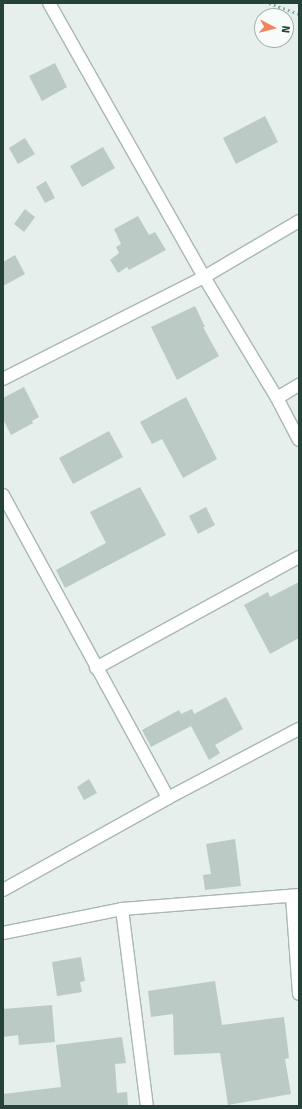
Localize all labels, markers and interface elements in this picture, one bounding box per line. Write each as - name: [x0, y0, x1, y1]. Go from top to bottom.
- north arrow: [254, 8, 294, 48]
- text: N: [279, 25, 292, 34]

